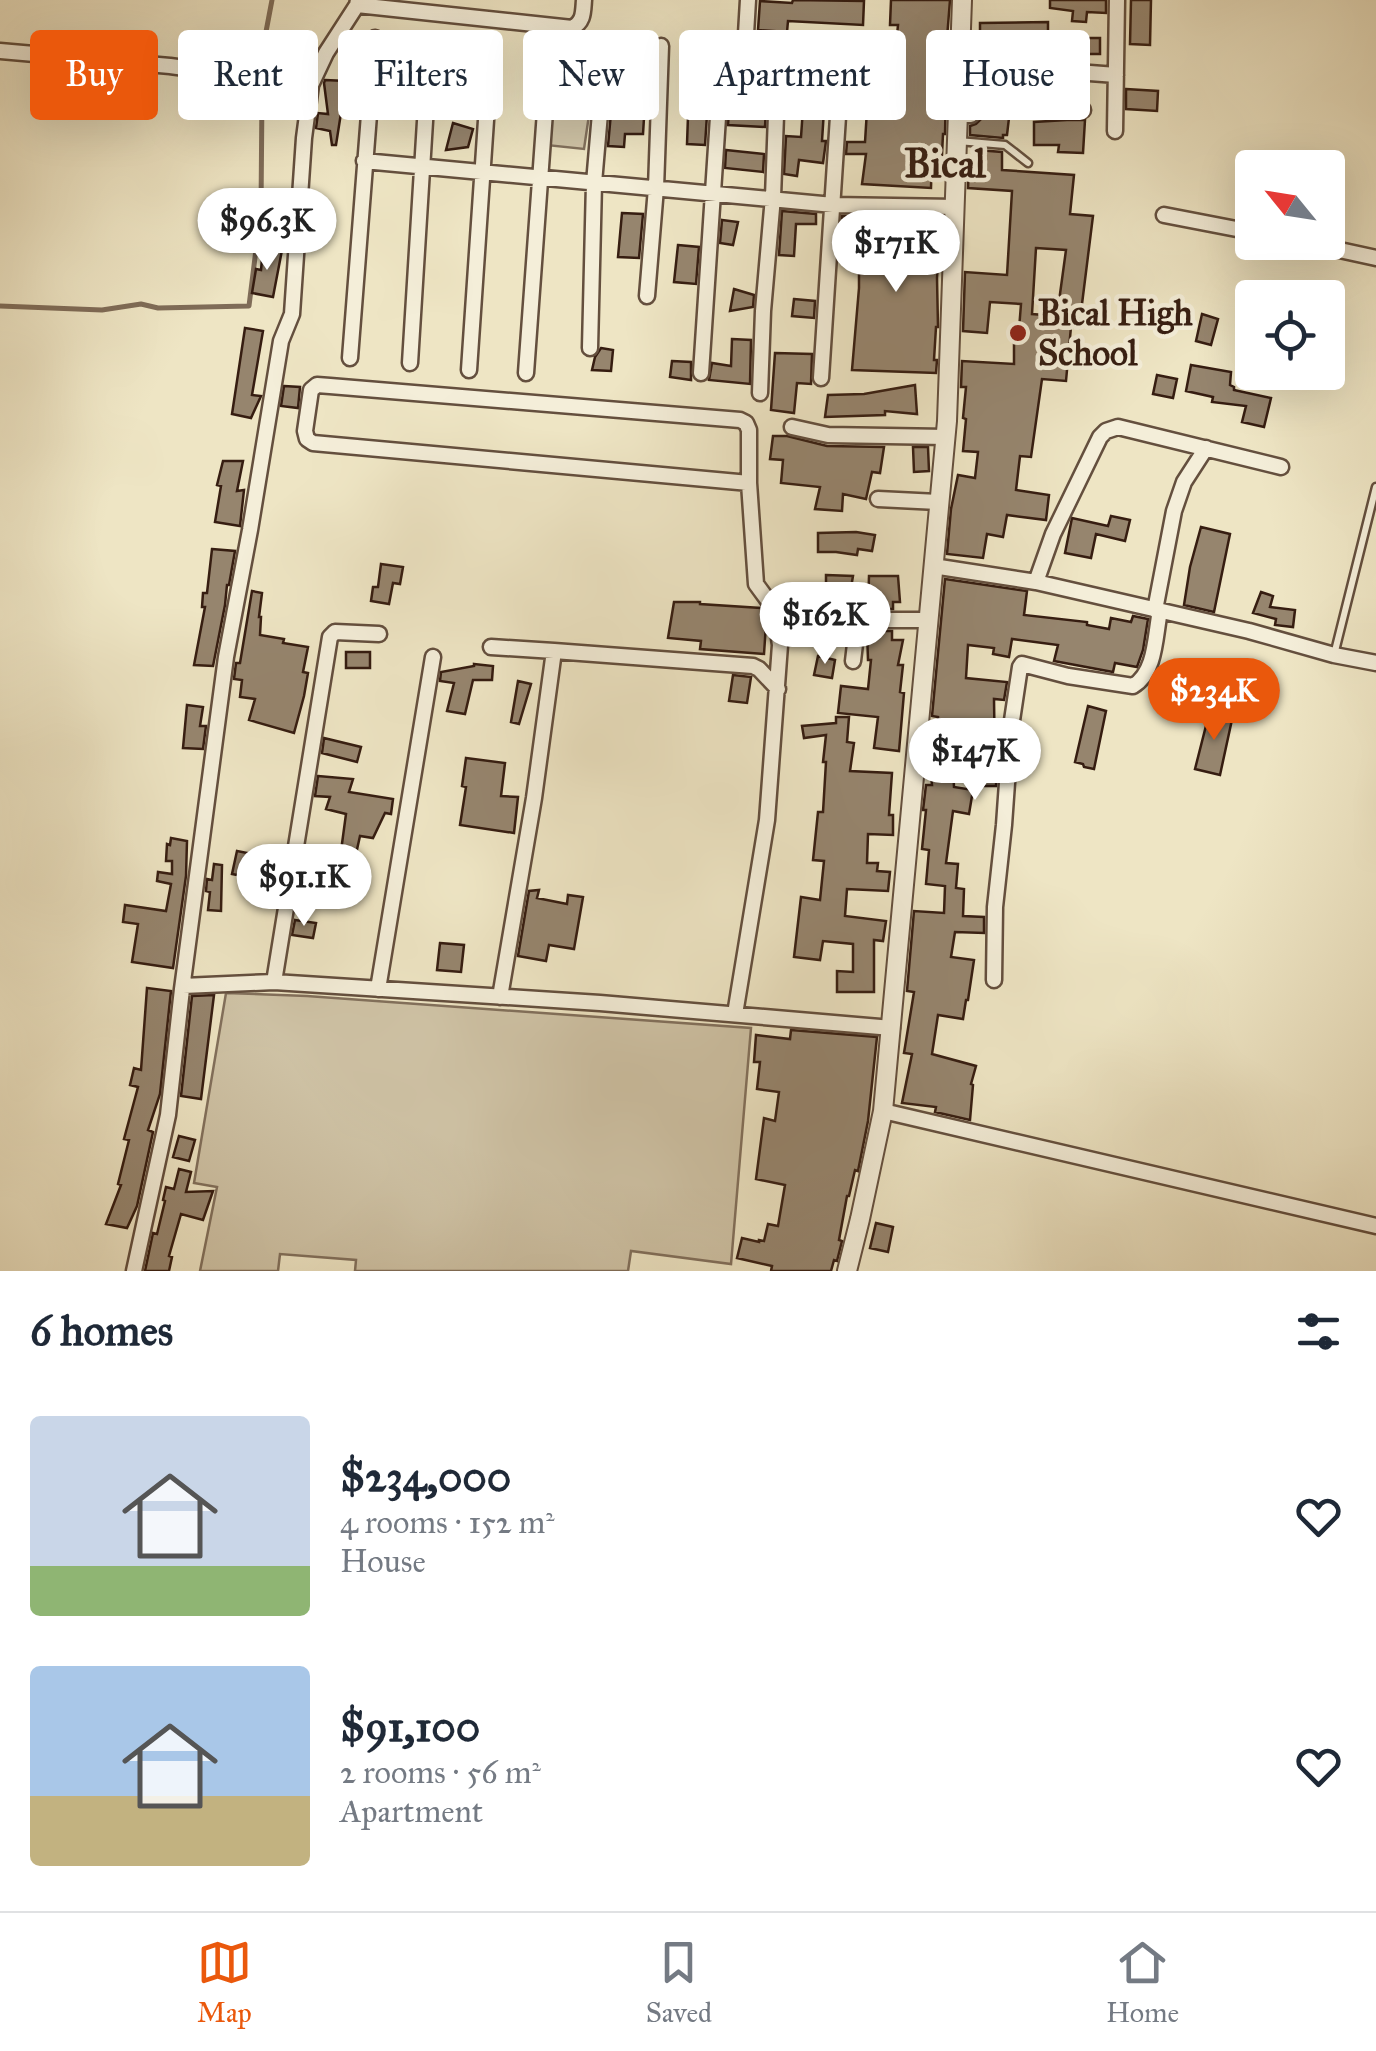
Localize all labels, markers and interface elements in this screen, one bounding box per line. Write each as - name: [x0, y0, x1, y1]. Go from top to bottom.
- chip: Buy: [30, 30, 158, 120]
- chip: Rent: [178, 30, 318, 120]
- chip: Filters: [338, 30, 503, 120]
- chip: New: [523, 30, 659, 120]
- chip: Apartment: [679, 30, 906, 120]
- chip: House: [926, 30, 1090, 120]
- district label: Bical: [904, 139, 987, 188]
- north arrow: [1235, 150, 1345, 260]
- map controls: [1235, 150, 1345, 390]
- pin: $96.3K: [186, 188, 348, 273]
- text: $96.3K: [220, 201, 314, 240]
- pin: $171K: [826, 210, 966, 295]
- text: $171K: [854, 223, 938, 262]
- button: locate: [1235, 280, 1345, 390]
- place label: Bical High School: [1038, 292, 1193, 375]
- marker: Bical High School: [1007, 322, 1029, 344]
- pin: $162K: [755, 582, 895, 667]
- text: $162K: [782, 595, 868, 634]
- pin: $234K: [1144, 658, 1284, 743]
- text: $234K: [1170, 671, 1258, 710]
- pin: $147K: [905, 718, 1045, 803]
- text: $147K: [931, 731, 1019, 770]
- pin: $91.1K: [223, 844, 385, 929]
- text: $91.1K: [259, 857, 349, 896]
- icon: filters: [1291, 1304, 1346, 1359]
- text: 6 homes: [30, 1305, 173, 1357]
- text: $234,000: [340, 1451, 511, 1503]
- icon: home: [110, 1456, 230, 1576]
- icon: heart: [1291, 1489, 1346, 1544]
- text: 4 rooms · 152 m²: [340, 1503, 555, 1542]
- text: House: [340, 1542, 426, 1581]
- text: $91,100: [340, 1701, 480, 1753]
- icon: home: [110, 1706, 230, 1826]
- icon: heart: [1291, 1739, 1346, 1794]
- text: 2 rooms · 56 m²: [340, 1753, 541, 1792]
- text: Apartment: [340, 1792, 483, 1831]
- tab: Map: [197, 1935, 252, 2030]
- tab: Saved: [646, 1935, 712, 2030]
- tab: Home: [1106, 1935, 1179, 2030]

